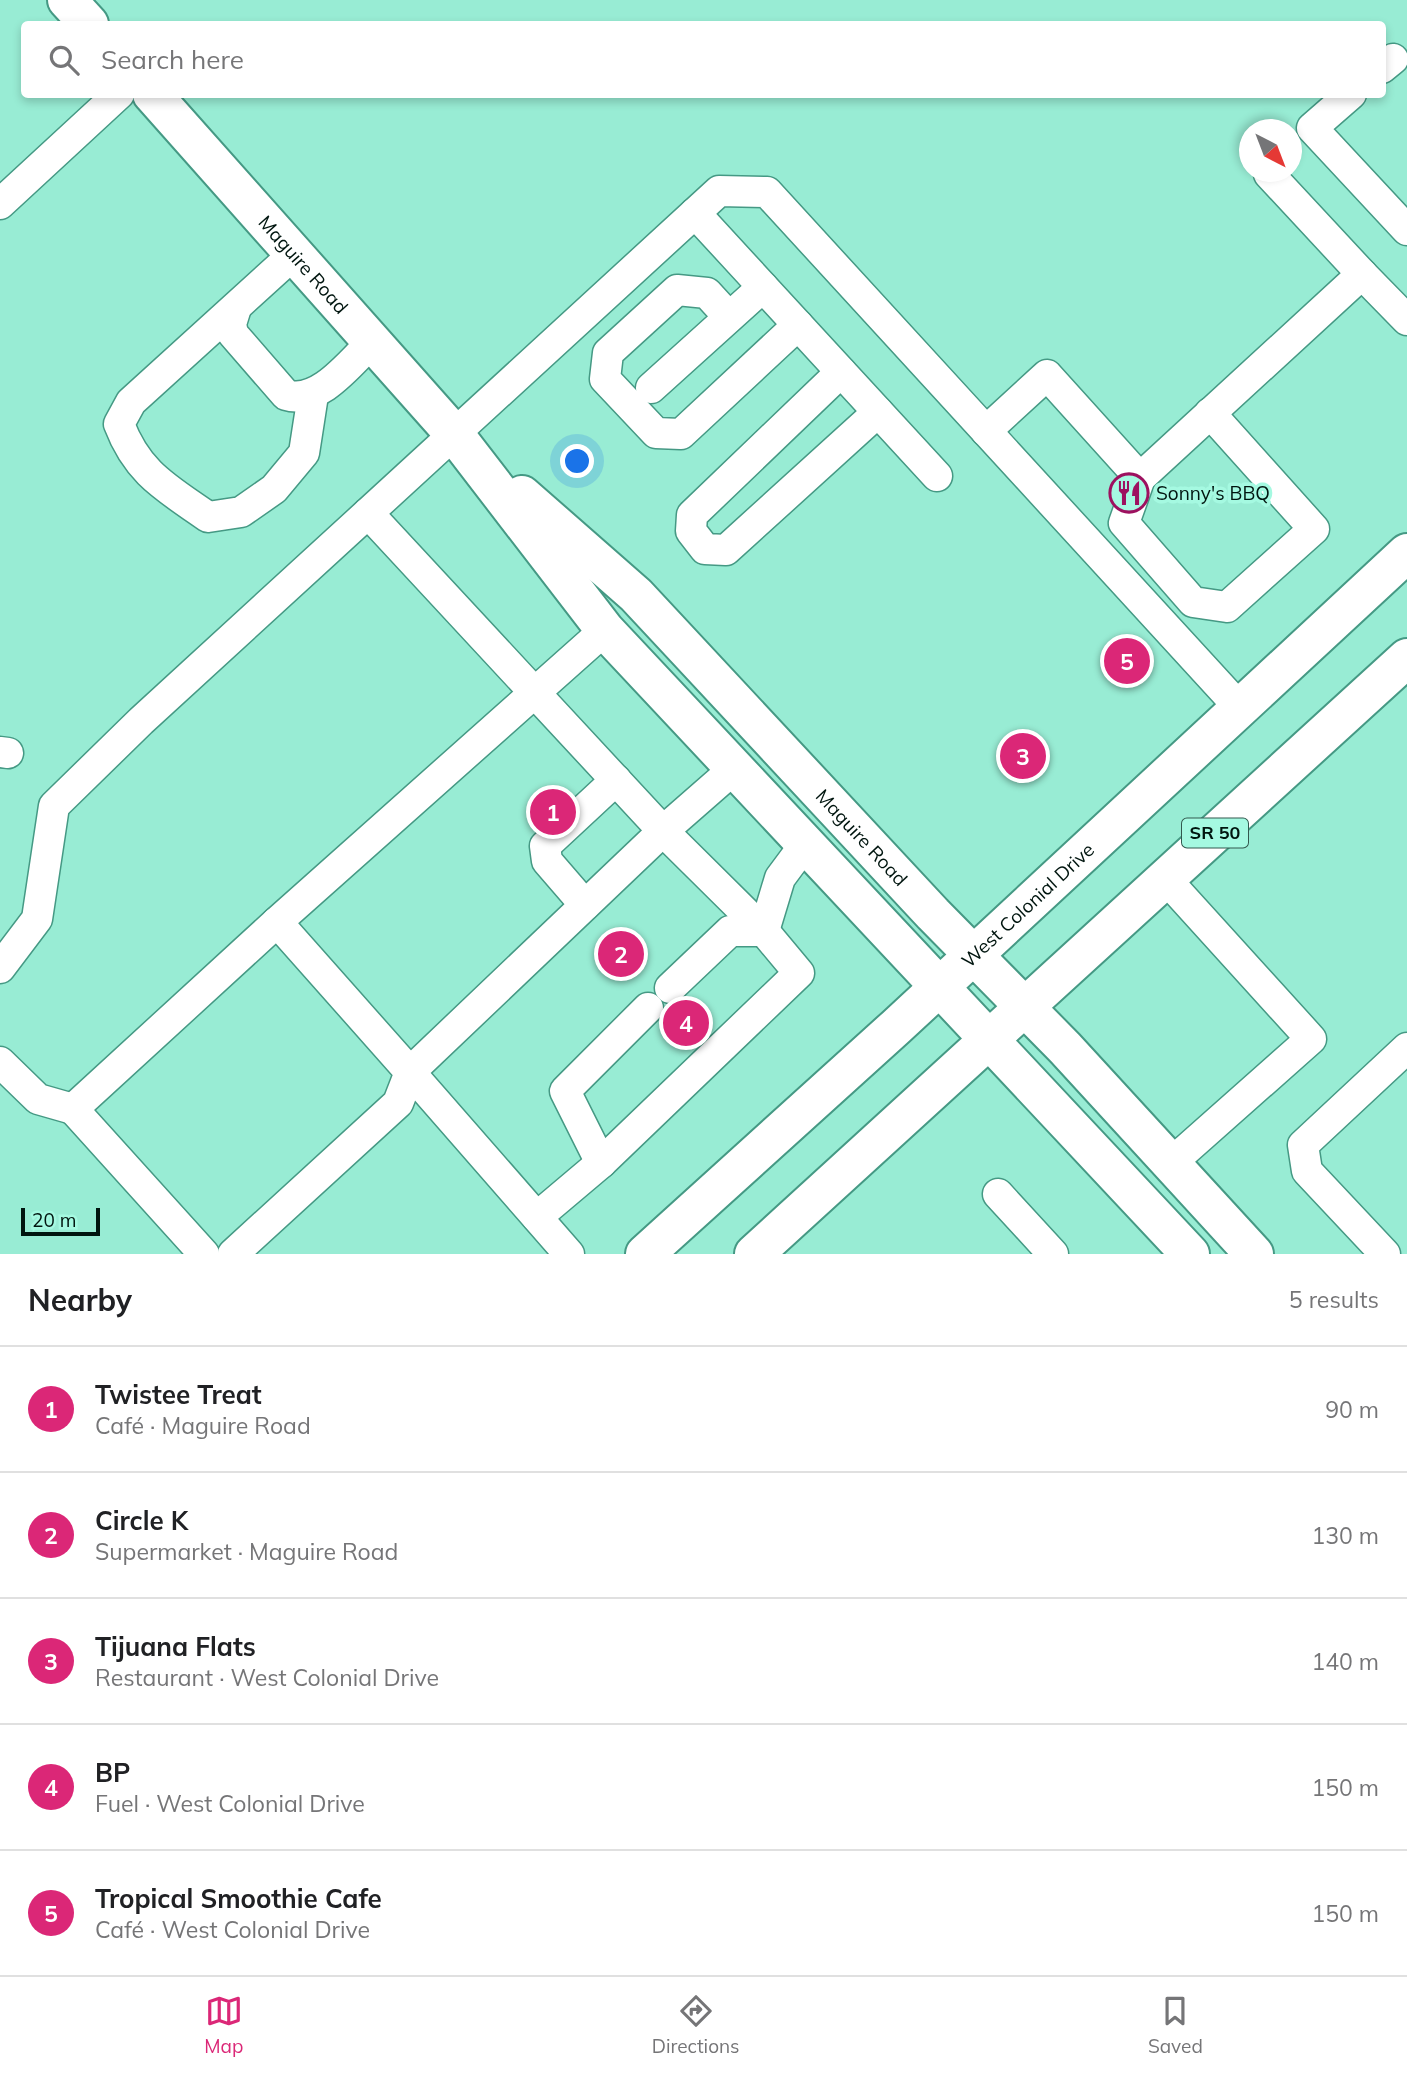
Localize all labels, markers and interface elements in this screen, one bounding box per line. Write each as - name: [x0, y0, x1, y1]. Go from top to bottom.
- search box: [21, 21, 1386, 98]
- icon: search: [45, 41, 83, 79]
- text: Search here: [101, 43, 244, 76]
- north arrow: [1239, 119, 1302, 182]
- street label: Maguire Road: [253, 210, 353, 319]
- your location: [560, 444, 594, 478]
- restaurant icon: Sonny's BBQ: [1108, 472, 1150, 514]
- place label: Sonny's BBQ: [1156, 481, 1270, 505]
- pin: 5: [1104, 635, 1150, 687]
- pin: 3: [1000, 730, 1046, 782]
- street label: Maguire Road: [811, 784, 913, 891]
- pin: 1: [530, 786, 576, 838]
- road number: SR 50: [1182, 818, 1248, 848]
- street label: West Colonial Drive: [956, 837, 1099, 972]
- pin: 2: [598, 928, 644, 980]
- pin: 4: [663, 997, 709, 1049]
- scale bar: [21, 1205, 100, 1237]
- text: 20 m: [32, 1208, 76, 1232]
- text: Nearby: [28, 1281, 132, 1319]
- text: 5 results: [1289, 1285, 1379, 1314]
- text: Twistee Treat: [95, 1378, 262, 1411]
- text: 1: [44, 1395, 58, 1424]
- text: 90 m: [1325, 1395, 1379, 1424]
- text: Café · Maguire Road: [95, 1411, 311, 1440]
- text: Circle K: [95, 1504, 188, 1537]
- text: 2: [44, 1521, 58, 1550]
- text: 130 m: [1311, 1521, 1379, 1550]
- text: Supermarket · Maguire Road: [95, 1537, 398, 1566]
- text: Tijuana Flats: [95, 1630, 256, 1663]
- text: 3: [44, 1647, 58, 1676]
- text: 140 m: [1311, 1647, 1379, 1676]
- text: Restaurant · West Colonial Drive: [95, 1663, 439, 1692]
- text: BP: [95, 1756, 130, 1789]
- text: 4: [44, 1773, 58, 1802]
- text: 150 m: [1311, 1773, 1379, 1802]
- text: Fuel · West Colonial Drive: [95, 1789, 365, 1818]
- text: Tropical Smoothie Cafe: [95, 1882, 382, 1915]
- text: 5: [44, 1899, 58, 1928]
- text: 150 m: [1311, 1899, 1379, 1928]
- text: Café · West Colonial Drive: [95, 1915, 370, 1944]
- tab: Map: [204, 1992, 243, 2058]
- tab: Directions: [652, 1992, 740, 2058]
- tab: Saved: [1148, 1992, 1203, 2058]

